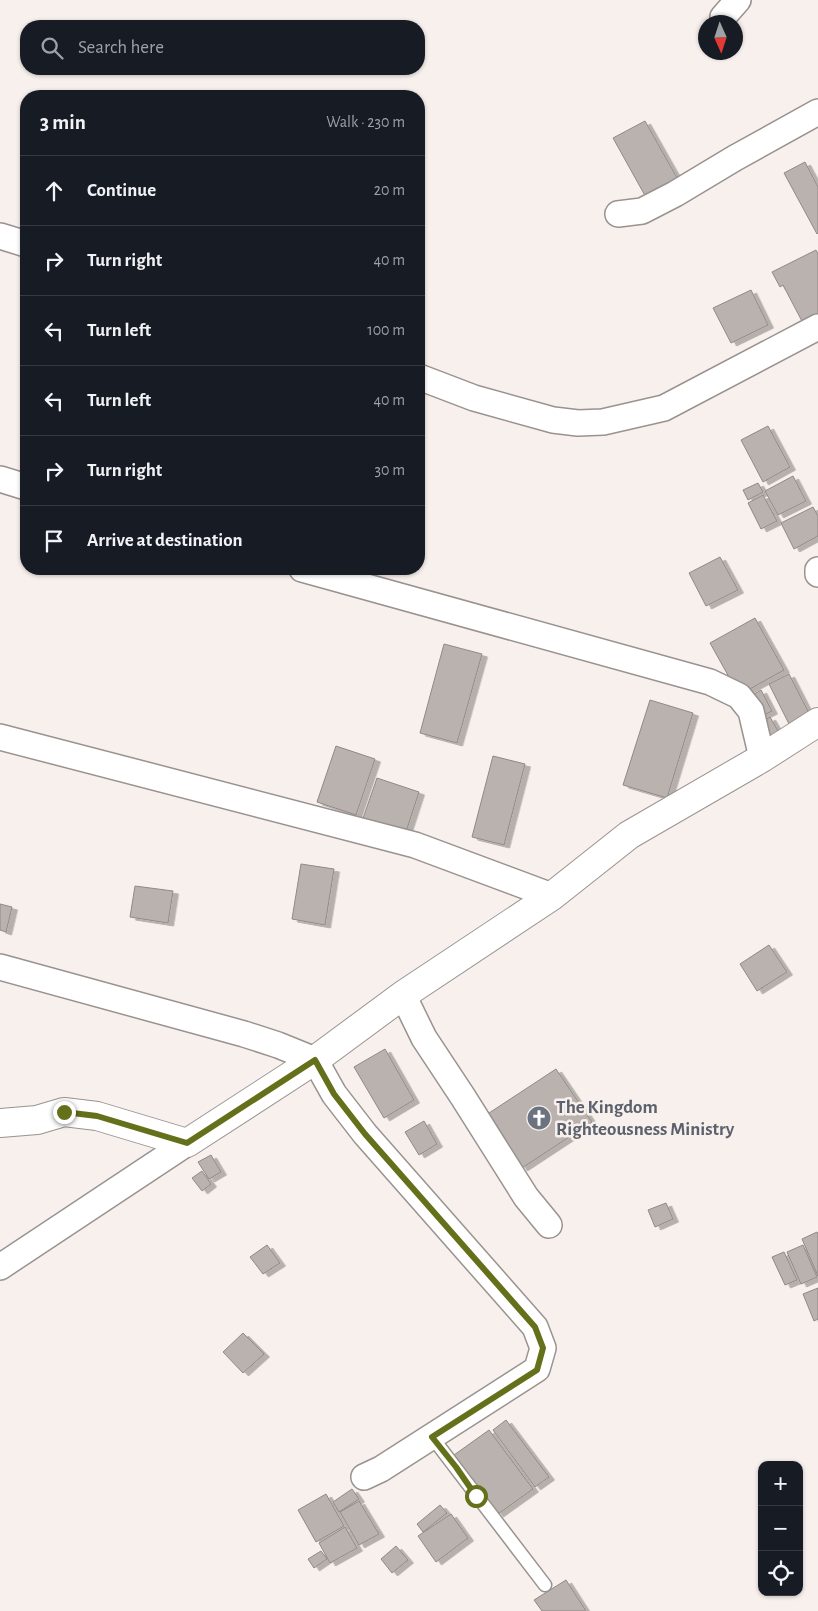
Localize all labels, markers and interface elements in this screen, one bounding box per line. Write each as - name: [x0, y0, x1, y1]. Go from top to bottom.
- north arrow: [698, 15, 743, 60]
- search box: [20, 20, 425, 75]
- icon: search: [38, 34, 66, 62]
- text: Search here: [78, 38, 164, 57]
- text: 3 min: [40, 112, 86, 133]
- text: Walk · 230 m: [326, 114, 405, 130]
- icon: ahead: [40, 177, 68, 205]
- text: Continue: [87, 181, 156, 200]
- text: 20 m: [374, 182, 405, 198]
- icon: right: [40, 247, 68, 275]
- text: Turn right: [87, 251, 162, 270]
- text: 40 m: [373, 252, 405, 268]
- icon: left: [40, 317, 68, 345]
- text: Turn left: [87, 321, 151, 340]
- text: 100 m: [367, 322, 405, 338]
- icon: left: [40, 387, 68, 415]
- text: Turn left: [87, 391, 151, 410]
- text: 40 m: [373, 392, 405, 408]
- icon: right: [40, 457, 68, 485]
- text: Turn right: [87, 461, 162, 480]
- text: 30 m: [375, 462, 405, 478]
- icon: arrive: [40, 527, 68, 555]
- text: Arrive at destination: [87, 531, 243, 550]
- place label: The Kingdom Righteousness Ministry: [556, 1098, 735, 1139]
- route end: [53, 1101, 76, 1124]
- church icon: The Kingdom Righteousness Ministry: [526, 1105, 552, 1131]
- map controls: [758, 1461, 803, 1596]
- button: +: [758, 1461, 803, 1506]
- route start: [465, 1485, 488, 1508]
- button: −: [758, 1506, 803, 1551]
- button: locate: [758, 1551, 803, 1596]

